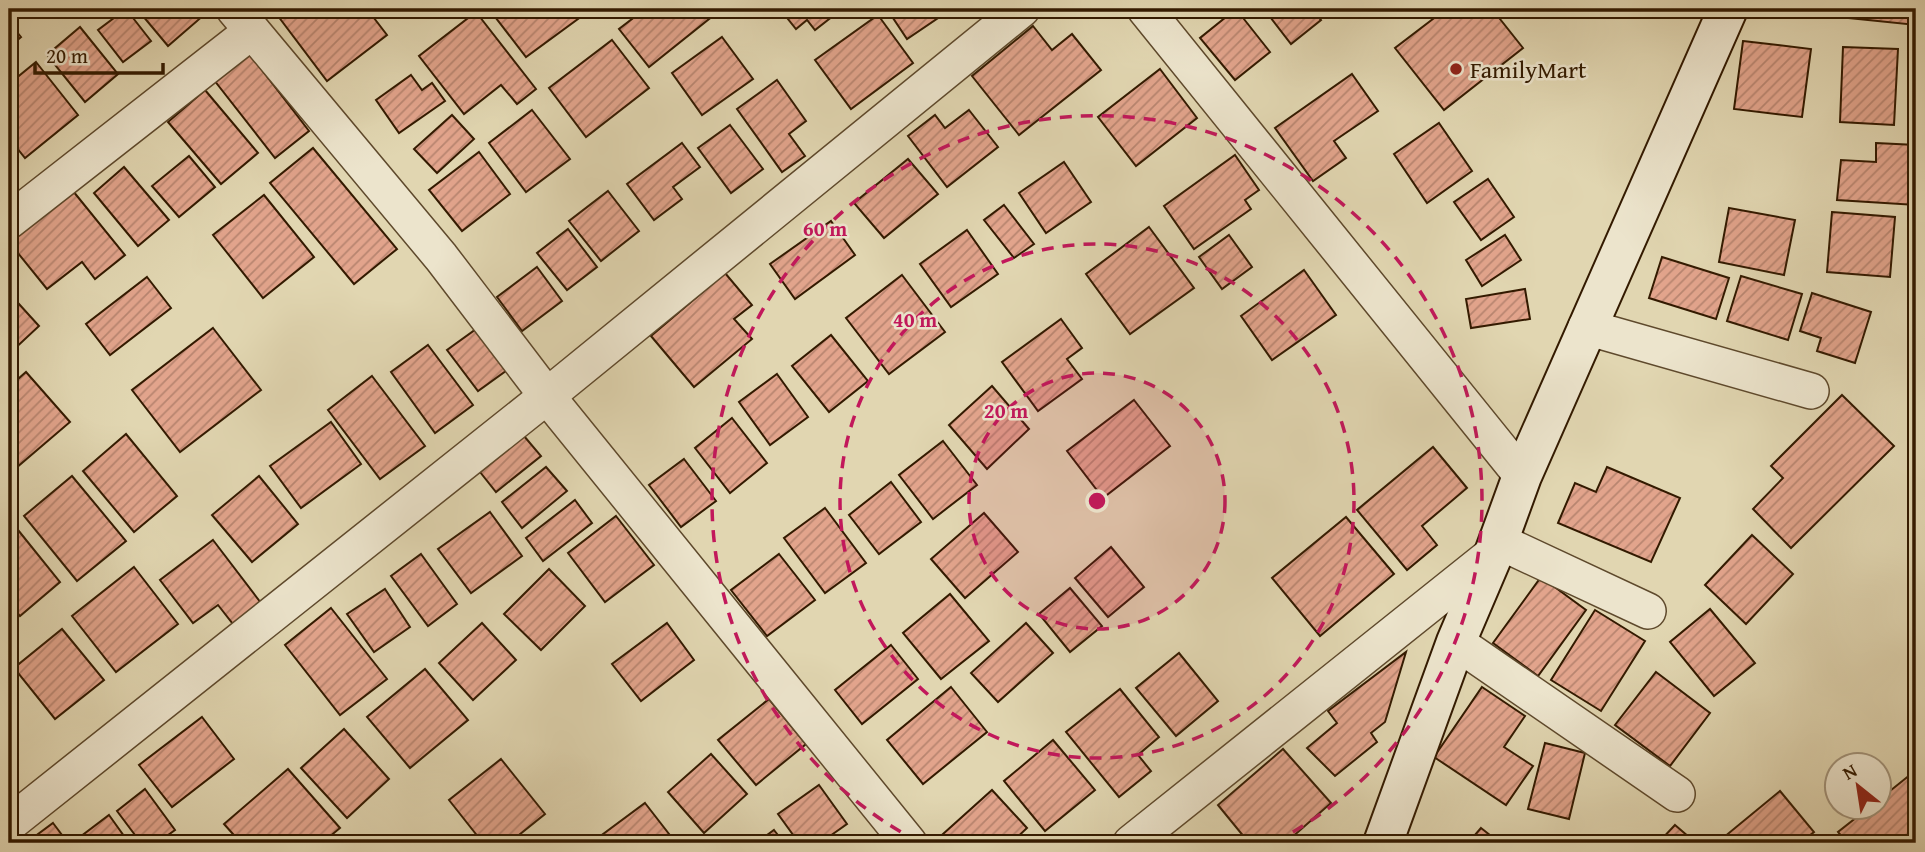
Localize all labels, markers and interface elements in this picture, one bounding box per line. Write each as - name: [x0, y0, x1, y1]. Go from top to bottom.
- scale bar: [35, 32, 163, 76]
- text: 20 m: [46, 40, 88, 71]
- place label: FamilyMart: [1470, 52, 1587, 87]
- marker: FamilyMart: [1448, 61, 1464, 77]
- text: 60 m: [803, 213, 847, 244]
- text: 40 m: [893, 304, 937, 335]
- text: 20 m: [984, 395, 1028, 426]
- centre of rings: [1085, 489, 1109, 513]
- north arrow: [1824, 750, 1894, 820]
- text: N: [1837, 756, 1862, 787]

